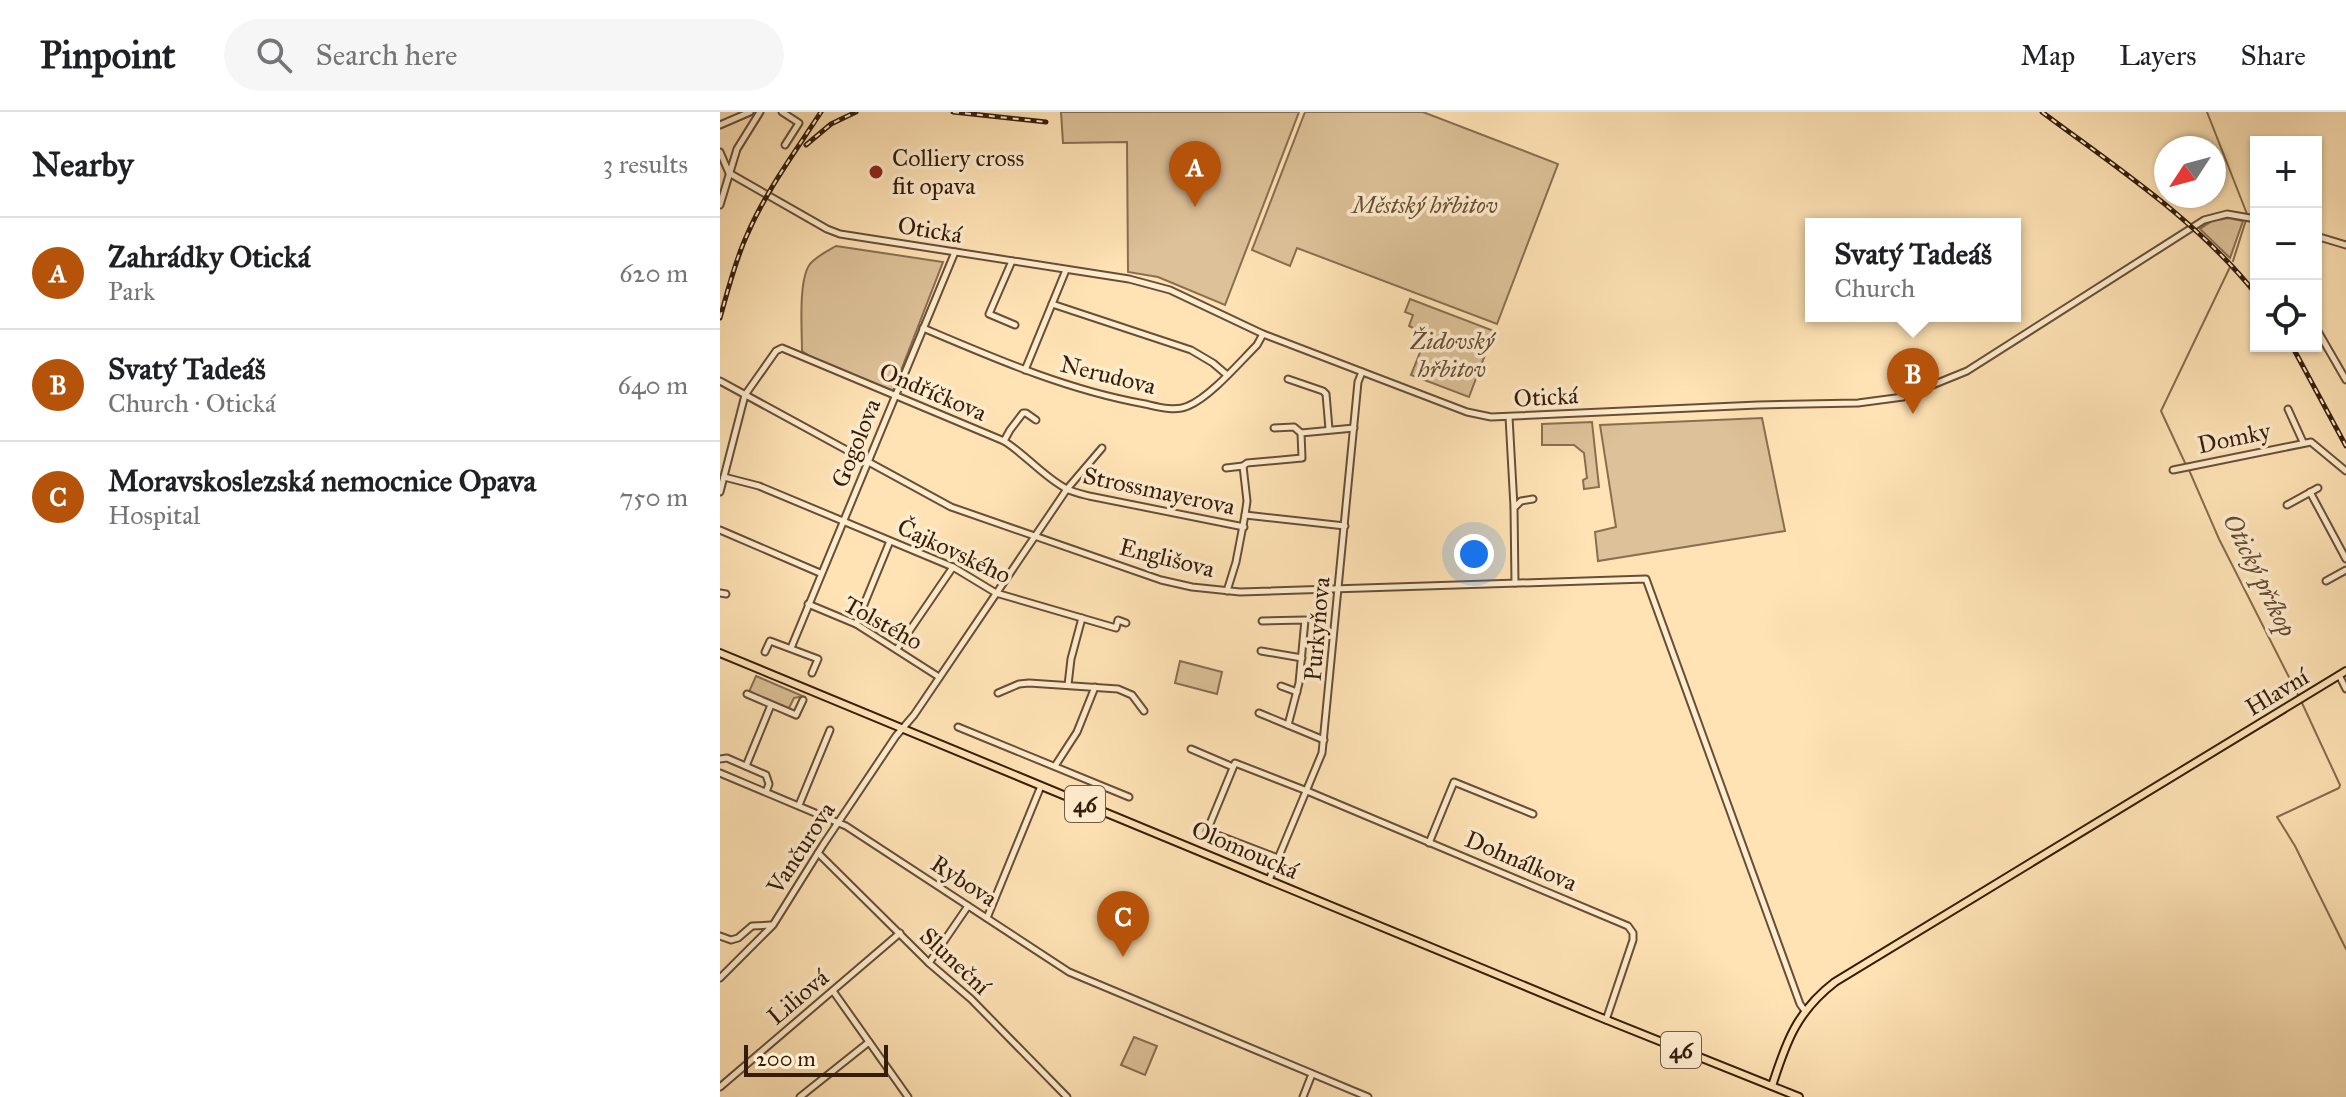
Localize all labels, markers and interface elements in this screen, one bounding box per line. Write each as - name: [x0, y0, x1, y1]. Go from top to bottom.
- search box: [224, 19, 784, 91]
- text: Pinpoint: [40, 32, 176, 78]
- icon: search: [252, 33, 296, 77]
- text: Search here: [316, 37, 457, 73]
- text: Map: [2020, 38, 2075, 73]
- text: Layers: [2119, 38, 2197, 73]
- text: Share: [2241, 38, 2306, 73]
- north arrow: [2154, 136, 2226, 208]
- map controls: [2250, 136, 2322, 352]
- button: +: [2250, 136, 2322, 208]
- pin: A: [1169, 141, 1221, 207]
- place label: Colliery cross fit opava: [892, 143, 1024, 201]
- text: Nearby: [32, 144, 134, 185]
- text: 3 results: [603, 148, 688, 180]
- marker: Colliery cross fit opava: [867, 163, 885, 181]
- park label: Městský hřbitov: [1350, 190, 1498, 220]
- button: −: [2250, 208, 2322, 280]
- street label: Otická: [896, 210, 965, 250]
- popup: [1805, 218, 2021, 322]
- text: Svatý Tadeáš: [1834, 236, 1992, 272]
- text: Zahrádky Otická: [108, 239, 310, 275]
- text: A: [49, 257, 67, 289]
- text: 620 m: [619, 257, 688, 289]
- text: Church: [1834, 272, 1915, 304]
- text: Park: [108, 275, 155, 307]
- button: locate: [2250, 280, 2322, 352]
- park label: Židovský hřbitov: [1409, 326, 1497, 384]
- pin: B: [1887, 348, 1939, 414]
- street label: Nerudova: [1057, 349, 1160, 402]
- text: Svatý Tadeáš: [108, 351, 266, 387]
- street label: Ondříčkova: [875, 356, 992, 428]
- text: B: [49, 369, 67, 401]
- text: 640 m: [618, 369, 688, 401]
- street label: Otická: [1513, 380, 1580, 414]
- text: Church · Otická: [108, 387, 276, 419]
- street label: Gogolova: [825, 393, 888, 492]
- street label: Domky: [2195, 416, 2274, 460]
- street label: Strossmayerova: [1080, 460, 1239, 522]
- text: Moravskoslezská nemocnice Opava: [108, 463, 536, 499]
- text: C: [49, 481, 67, 513]
- text: 750 m: [619, 481, 688, 513]
- text: Hospital: [108, 499, 200, 531]
- water label: Otický příkop: [2215, 508, 2304, 643]
- street label: Čajkovského: [892, 512, 1016, 590]
- street label: Englišova: [1116, 532, 1218, 584]
- your location: [1454, 534, 1494, 574]
- street label: Purkyňova: [1298, 575, 1337, 682]
- street label: Tolstého: [838, 589, 928, 657]
- street label: Hlavní: [2240, 661, 2315, 722]
- road number: 46: [1065, 786, 1105, 822]
- street label: Vančurova: [760, 796, 842, 900]
- street label: Olomoucká: [1187, 814, 1304, 886]
- street label: Dohnálkova: [1461, 824, 1582, 898]
- street label: Rybova: [925, 849, 1003, 914]
- pin: C: [1097, 891, 1149, 957]
- street label: Sluneční: [913, 921, 998, 1002]
- street label: Liliová: [761, 962, 835, 1031]
- road number: 46: [1661, 1032, 1701, 1068]
- scale bar: [744, 1041, 888, 1077]
- text: 200 m: [756, 1045, 816, 1072]

